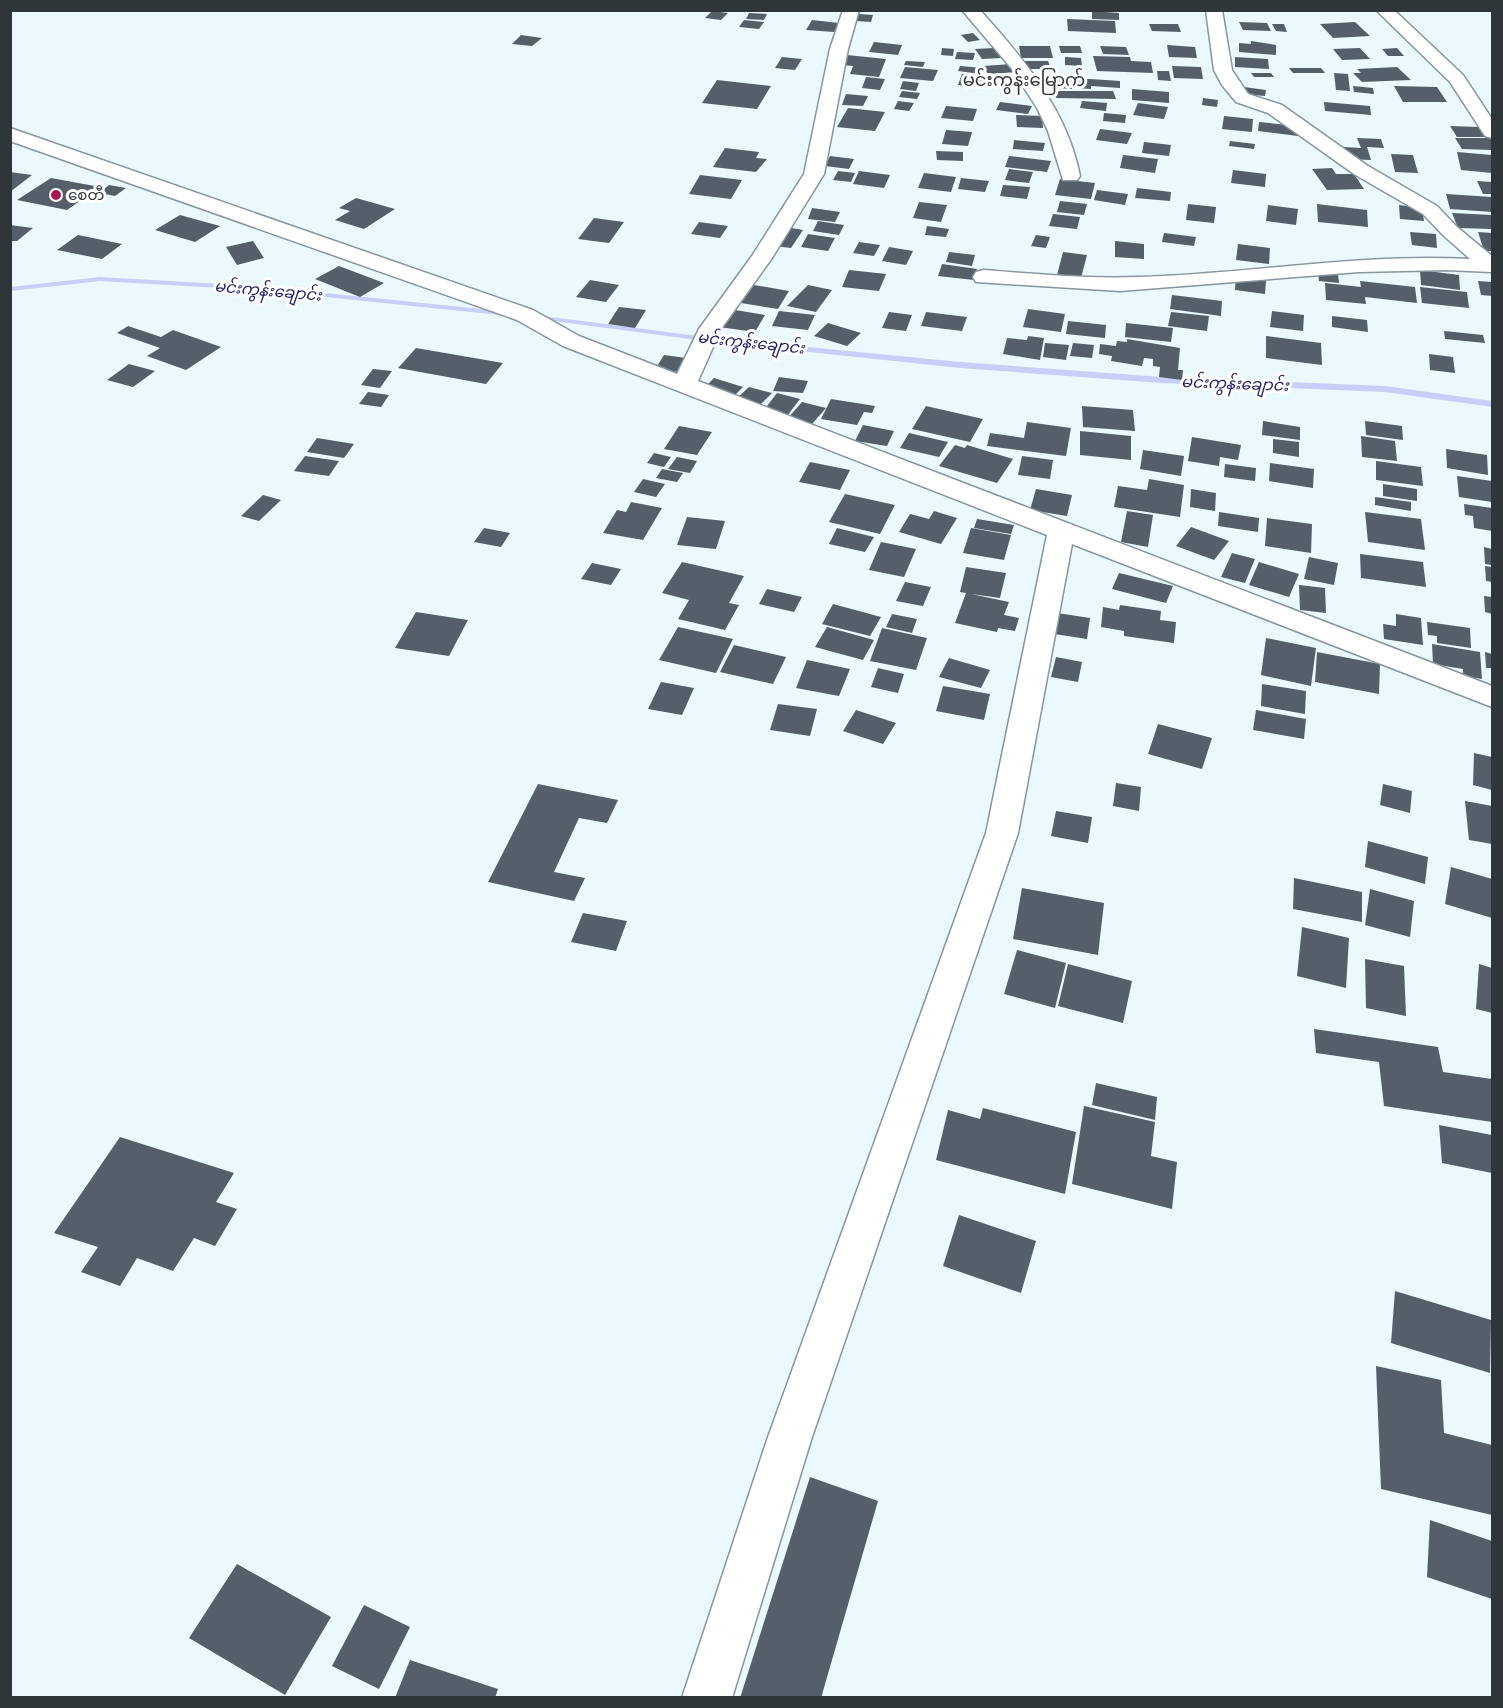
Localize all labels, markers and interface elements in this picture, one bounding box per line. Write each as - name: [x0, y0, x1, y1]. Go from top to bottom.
- district label: မင်းကွန်းမြောက်: [963, 67, 1085, 95]
- place label: စေတီ: [68, 185, 104, 203]
- marker: စေတီ: [49, 188, 63, 202]
- water label: မင်းကွန်းချောင်း: [213, 274, 324, 309]
- water label: မင်းကွန်းချောင်း: [696, 325, 807, 362]
- water label: မင်းကွန်းချောင်း: [1181, 370, 1291, 399]

